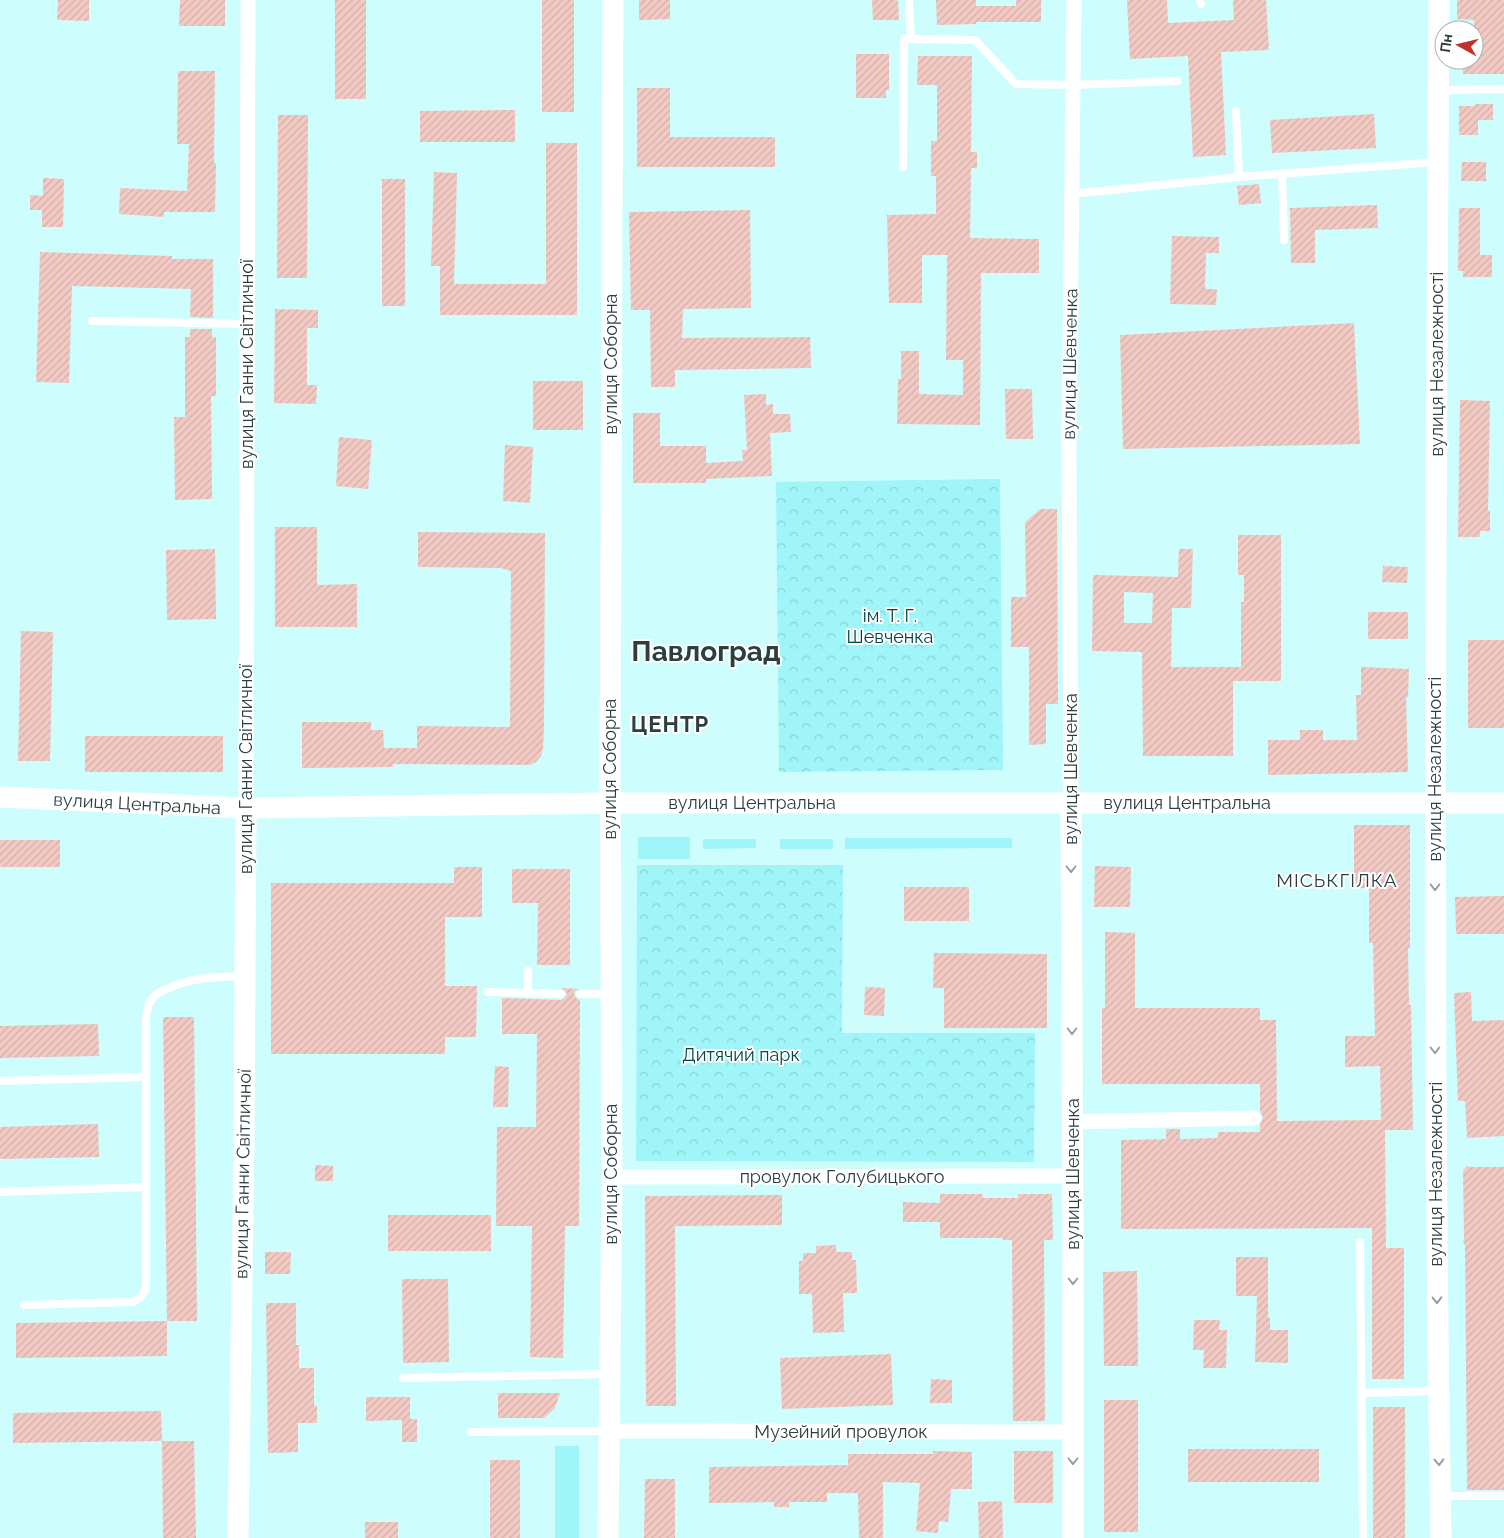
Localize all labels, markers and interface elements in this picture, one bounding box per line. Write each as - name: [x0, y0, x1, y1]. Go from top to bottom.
- north arrow: [1434, 20, 1484, 70]
- text: Пн: [1437, 33, 1455, 54]
- street label: вулиця Ганни Світличної: [236, 259, 257, 469]
- street label: вулиця Незалежності: [1426, 271, 1447, 457]
- street label: вулиця Шевченка: [1058, 288, 1081, 440]
- street label: вулиця Соборна: [600, 294, 621, 434]
- park label: ім. Т. Г. Шевченка: [847, 605, 933, 647]
- district label: Павлоград: [631, 635, 781, 668]
- street label: вулиця Ганни Світличної: [235, 664, 256, 874]
- street label: вулиця Незалежності: [1424, 676, 1445, 862]
- street label: вулиця Шевченка: [1060, 693, 1081, 845]
- street label: вулиця Соборна: [599, 699, 620, 839]
- district label: ЦЕНТР: [631, 711, 709, 737]
- street label: вулиця Центральна: [53, 789, 221, 818]
- street label: вулиця Центральна: [668, 792, 836, 813]
- street label: вулиця Центральна: [1103, 792, 1271, 813]
- one-way arrow: [1066, 865, 1076, 873]
- district label: МІСЬКГІЛКА: [1276, 869, 1398, 891]
- one-way arrow: [1430, 884, 1440, 892]
- one-way arrow: [1067, 1028, 1077, 1035]
- park label: Дитячий парк: [682, 1044, 800, 1065]
- one-way arrow: [1430, 1046, 1440, 1054]
- street label: вулиця Ганни Світличної: [230, 1069, 255, 1279]
- street label: вулиця Незалежності: [1425, 1081, 1446, 1267]
- street label: вулиця Шевченка: [1062, 1098, 1083, 1250]
- street label: вулиця Соборна: [600, 1104, 621, 1244]
- street label: провулок Голубицького: [740, 1166, 945, 1187]
- one-way arrow: [1068, 1278, 1078, 1285]
- one-way arrow: [1432, 1296, 1442, 1304]
- street label: Музейний провулок: [754, 1421, 928, 1442]
- one-way arrow: [1068, 1458, 1078, 1465]
- one-way arrow: [1434, 1459, 1445, 1467]

